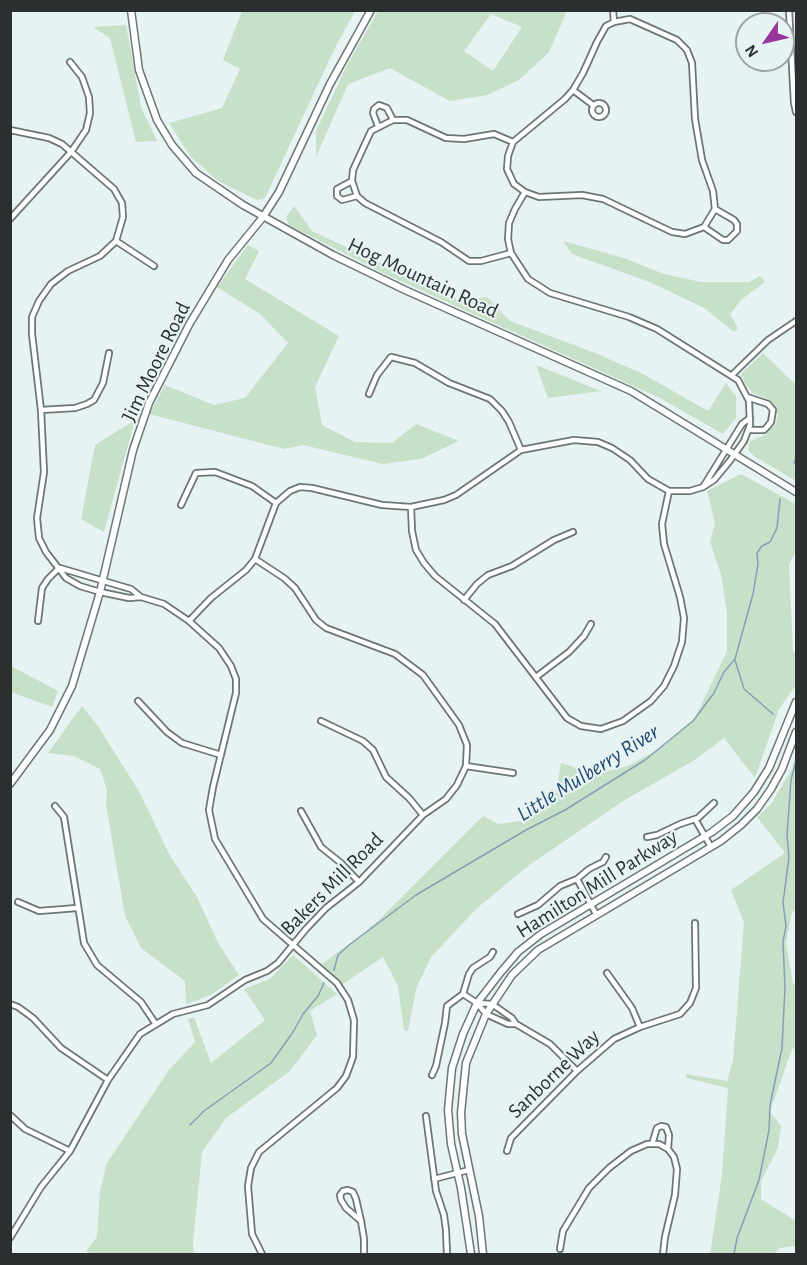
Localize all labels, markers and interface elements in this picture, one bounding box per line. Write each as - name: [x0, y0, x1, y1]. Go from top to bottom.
- north arrow: [735, 12, 795, 72]
- text: N: [742, 42, 761, 60]
- street label: Hog Mountain Road: [344, 232, 502, 324]
- street label: Jim Moore Road: [116, 298, 196, 426]
- water label: Little Mulberry River: [512, 719, 664, 827]
- street label: Hamilton Mill Parkway: [512, 824, 682, 944]
- street label: Bakers Mill Road: [275, 827, 389, 941]
- street label: Sanborne Way: [503, 1024, 605, 1124]

